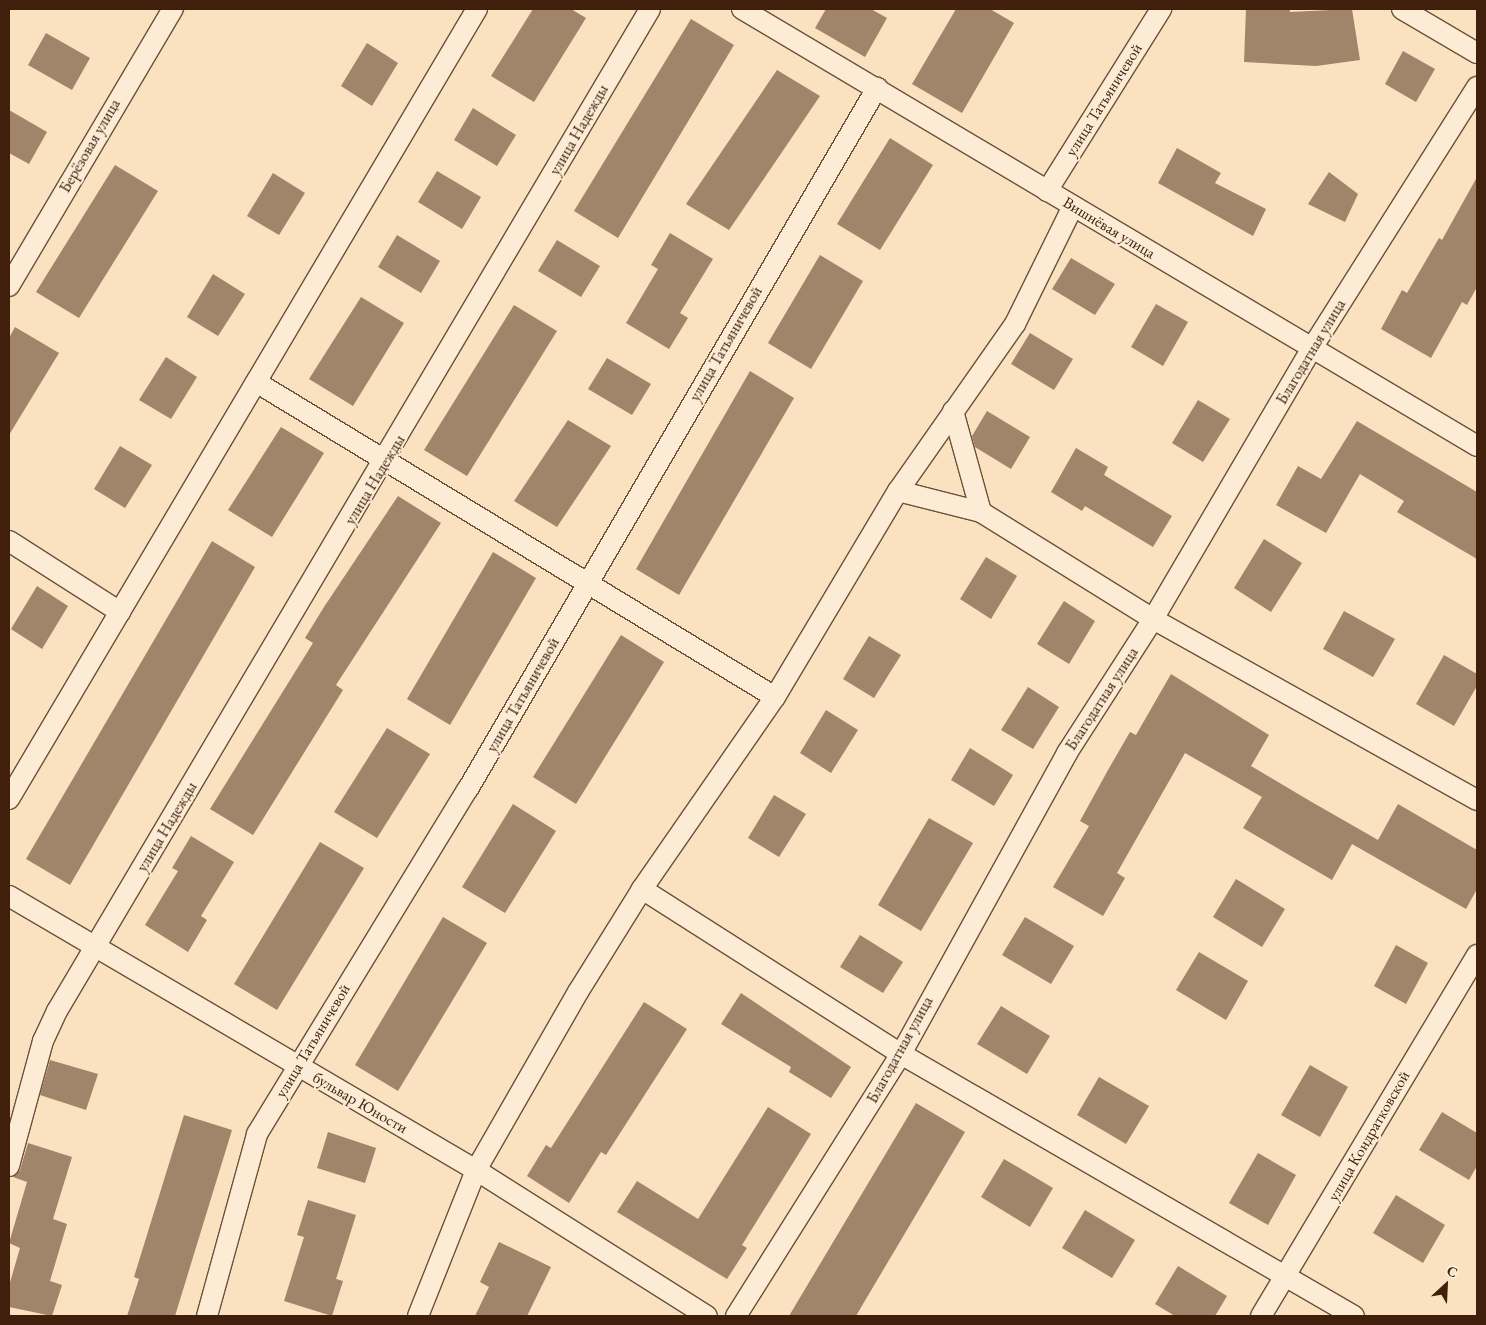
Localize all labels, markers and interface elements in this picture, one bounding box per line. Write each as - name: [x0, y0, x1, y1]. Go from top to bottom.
- street label: улица Татьяничевой: [1062, 40, 1146, 160]
- street label: улица Надежды: [545, 81, 613, 179]
- street label: Берёзовая улица: [55, 96, 125, 196]
- street label: Вишнёвая улица: [1059, 193, 1159, 263]
- street label: улица Татьяничевой: [685, 283, 767, 405]
- street label: Благодатная улица: [1272, 296, 1350, 408]
- street label: улица Надежды: [341, 432, 409, 528]
- street label: улица Татьяничевой: [482, 634, 564, 756]
- street label: Благодатная улица: [1061, 644, 1143, 754]
- street label: улица Надежды: [133, 779, 201, 875]
- street label: улица Татьяничевой: [271, 981, 355, 1101]
- street label: Благодатная улица: [863, 993, 937, 1107]
- street label: улица Кондратковской: [1324, 1067, 1414, 1205]
- street label: бульвар Юности: [309, 1068, 411, 1138]
- north arrow: [1421, 1260, 1471, 1310]
- text: С: [1444, 1261, 1461, 1282]

